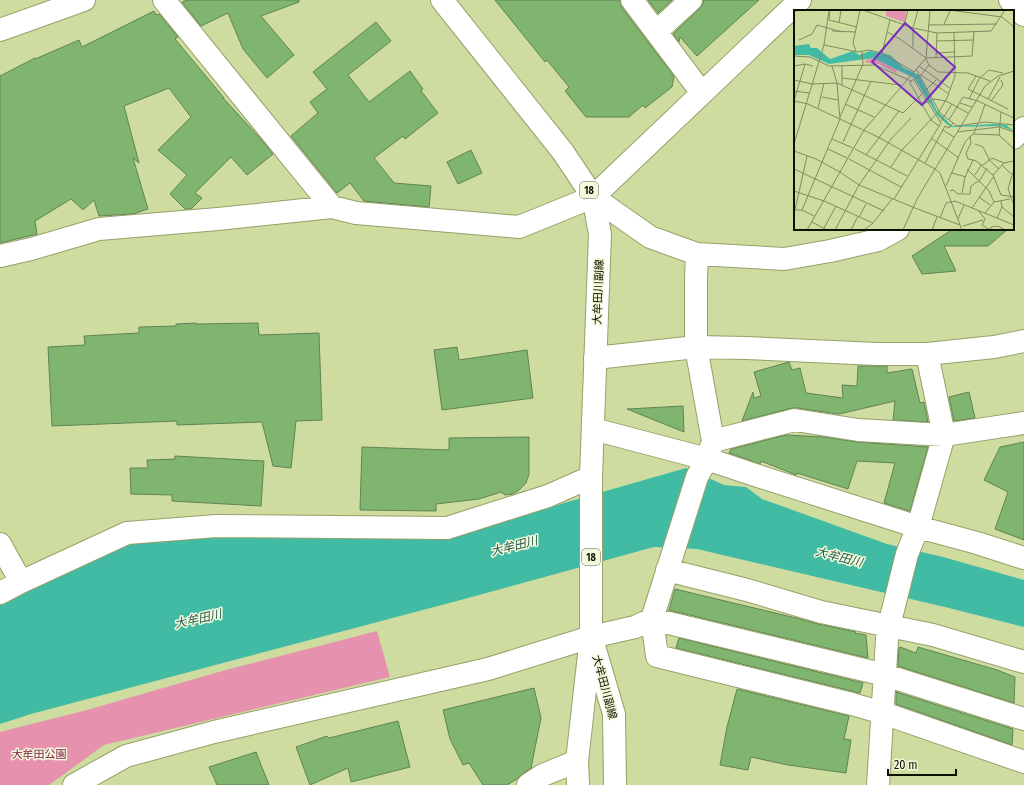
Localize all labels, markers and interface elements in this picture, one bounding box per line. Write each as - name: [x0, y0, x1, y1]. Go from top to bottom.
- inset map: [794, 10, 1014, 230]
- road number: 18: [580, 182, 598, 198]
- street label: 大牟田川副線: [591, 259, 606, 325]
- water label: 大牟田川: [489, 533, 541, 559]
- water label: 大牟田川: [814, 544, 866, 570]
- road number: 18: [582, 549, 600, 565]
- water label: 大牟田川: [173, 606, 225, 631]
- street label: 大牟田川副線: [590, 654, 619, 721]
- park label: 大牟田公園: [12, 748, 67, 761]
- scale bar: [888, 751, 956, 777]
- text: 20 m: [894, 758, 918, 772]

